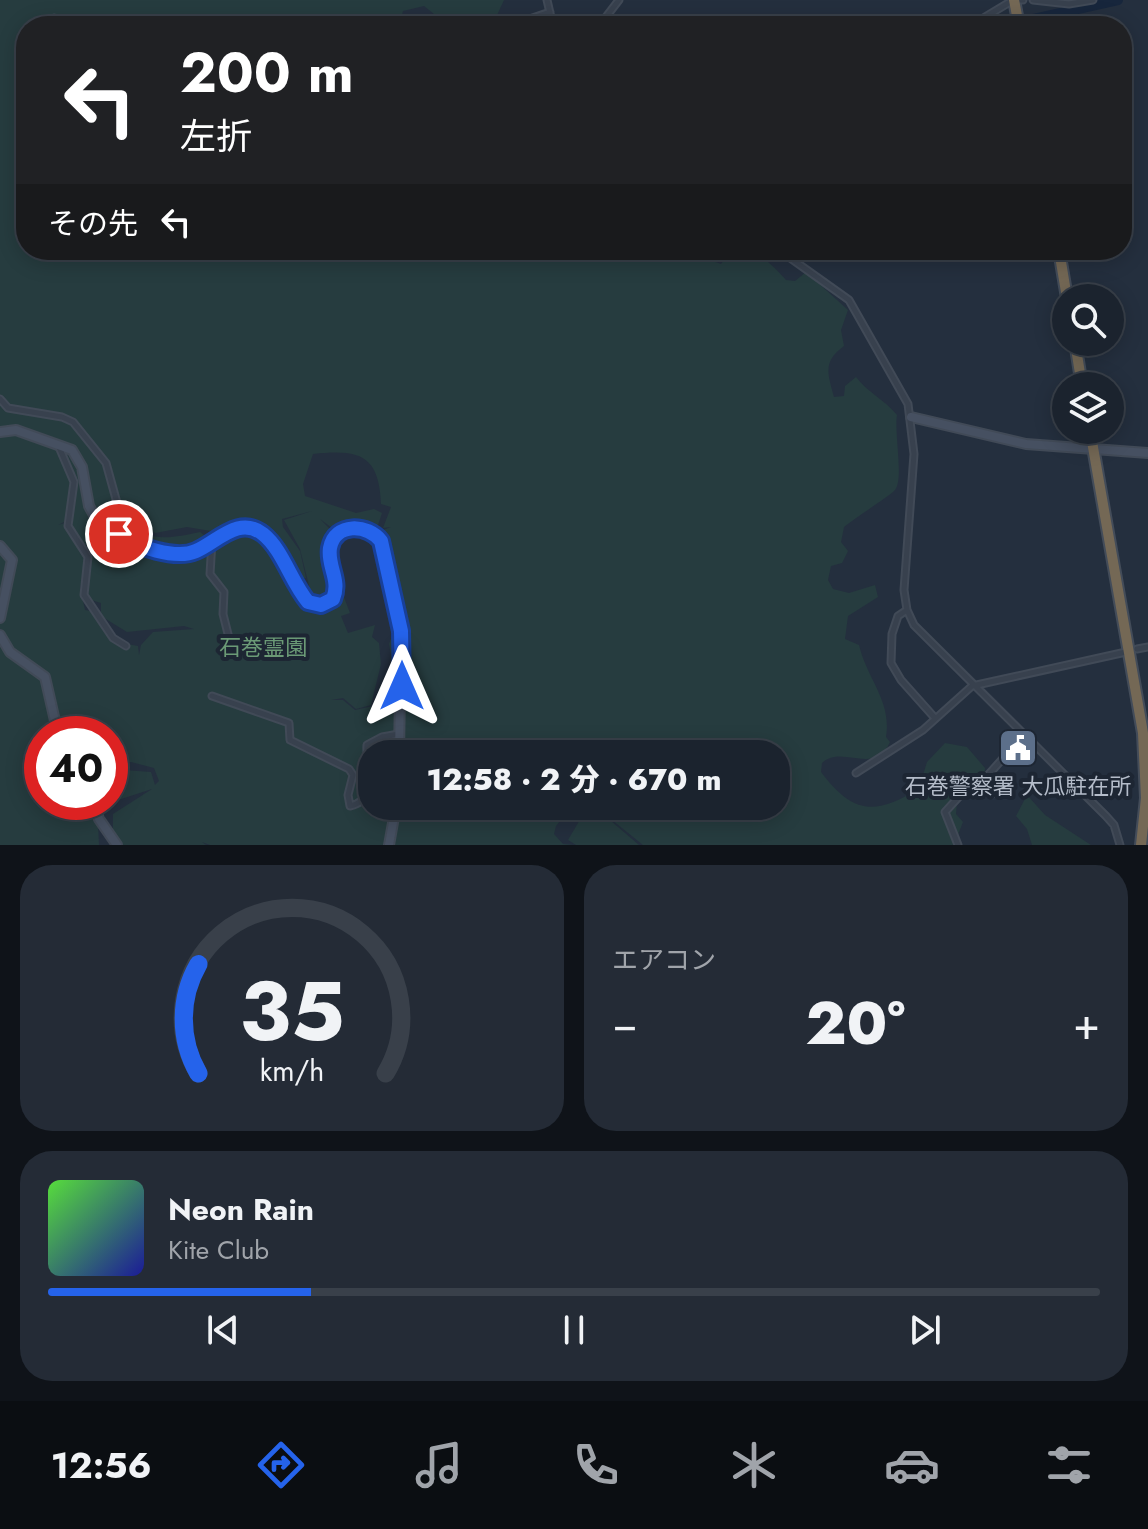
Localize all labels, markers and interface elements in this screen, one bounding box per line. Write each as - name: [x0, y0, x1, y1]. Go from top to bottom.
- text: 200 m: [180, 32, 354, 113]
- icon: left: [48, 48, 152, 152]
- text: 左折: [180, 110, 252, 162]
- icon: left: [154, 200, 198, 244]
- text: その先: [48, 202, 138, 245]
- map controls: [1052, 284, 1124, 444]
- button: search: [1052, 284, 1124, 356]
- button: layers: [1052, 372, 1124, 444]
- pin: [85, 500, 153, 568]
- icon: arrive: [97, 512, 141, 556]
- park label: 石巻霊園: [219, 631, 307, 663]
- position arrow: [360, 644, 444, 728]
- speed limit sign: 40: [24, 716, 128, 820]
- public building icon: 石巻警察署 大瓜駐在所: [997, 727, 1039, 769]
- text: 12:58 · 2 分 · 670 m: [426, 758, 722, 801]
- place label: 石巻警察署 大瓜駐在所: [905, 770, 1131, 802]
- text: エアコン: [612, 941, 716, 979]
- text: 35: [239, 951, 345, 1071]
- text: 20°: [806, 980, 905, 1067]
- text: −: [612, 992, 638, 1056]
- text: +: [1073, 992, 1100, 1056]
- text: km/h: [260, 1050, 324, 1092]
- text: Neon Rain: [168, 1188, 314, 1231]
- text: Kite Club: [168, 1231, 269, 1269]
- icon: previous: [201, 1308, 245, 1352]
- icon: pause: [552, 1308, 596, 1352]
- icon: next: [903, 1308, 947, 1352]
- icon: directions: [253, 1437, 309, 1493]
- icon: music: [411, 1437, 467, 1493]
- icon: phone: [568, 1437, 624, 1493]
- icon: climate: [726, 1437, 782, 1493]
- icon: car: [884, 1437, 940, 1493]
- icon: filters: [1041, 1437, 1097, 1493]
- text: 12:56: [51, 1439, 152, 1491]

